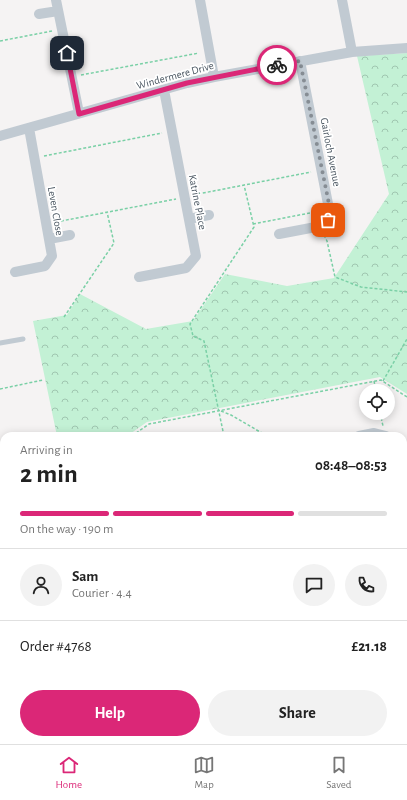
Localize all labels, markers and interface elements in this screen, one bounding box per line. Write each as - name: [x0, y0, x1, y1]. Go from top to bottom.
- pin: [50, 36, 84, 70]
- icon: home: [56, 42, 78, 64]
- courier: [257, 45, 297, 85]
- icon: bike: [266, 54, 288, 76]
- street label: Windermere Drive: [135, 60, 215, 91]
- street label: Gairloch Avenue: [318, 117, 343, 187]
- street label: Katrine Place: [187, 174, 208, 231]
- street label: Leven Close: [46, 186, 65, 236]
- pin: [311, 203, 345, 237]
- icon: bag: [317, 209, 339, 231]
- map controls: [359, 384, 395, 420]
- button: locate: [359, 384, 395, 420]
- text: Arriving in: [20, 444, 73, 457]
- text: 08:48–08:53: [315, 458, 387, 473]
- text: 2 min: [20, 461, 78, 487]
- text: On the way · 190 m: [20, 523, 113, 536]
- button: person: [20, 564, 62, 606]
- button: chat: [293, 564, 335, 606]
- button: phone: [345, 564, 387, 606]
- text: Sam: [72, 569, 98, 584]
- text: Courier · 4.4: [72, 587, 132, 600]
- text: Order #4768: [20, 639, 92, 654]
- text: £21.18: [352, 639, 387, 654]
- button: Help: [20, 690, 200, 736]
- button: Share: [208, 690, 387, 736]
- tab: Home: [56, 754, 82, 791]
- tab: Map: [193, 754, 215, 791]
- tab: Saved: [326, 754, 351, 791]

